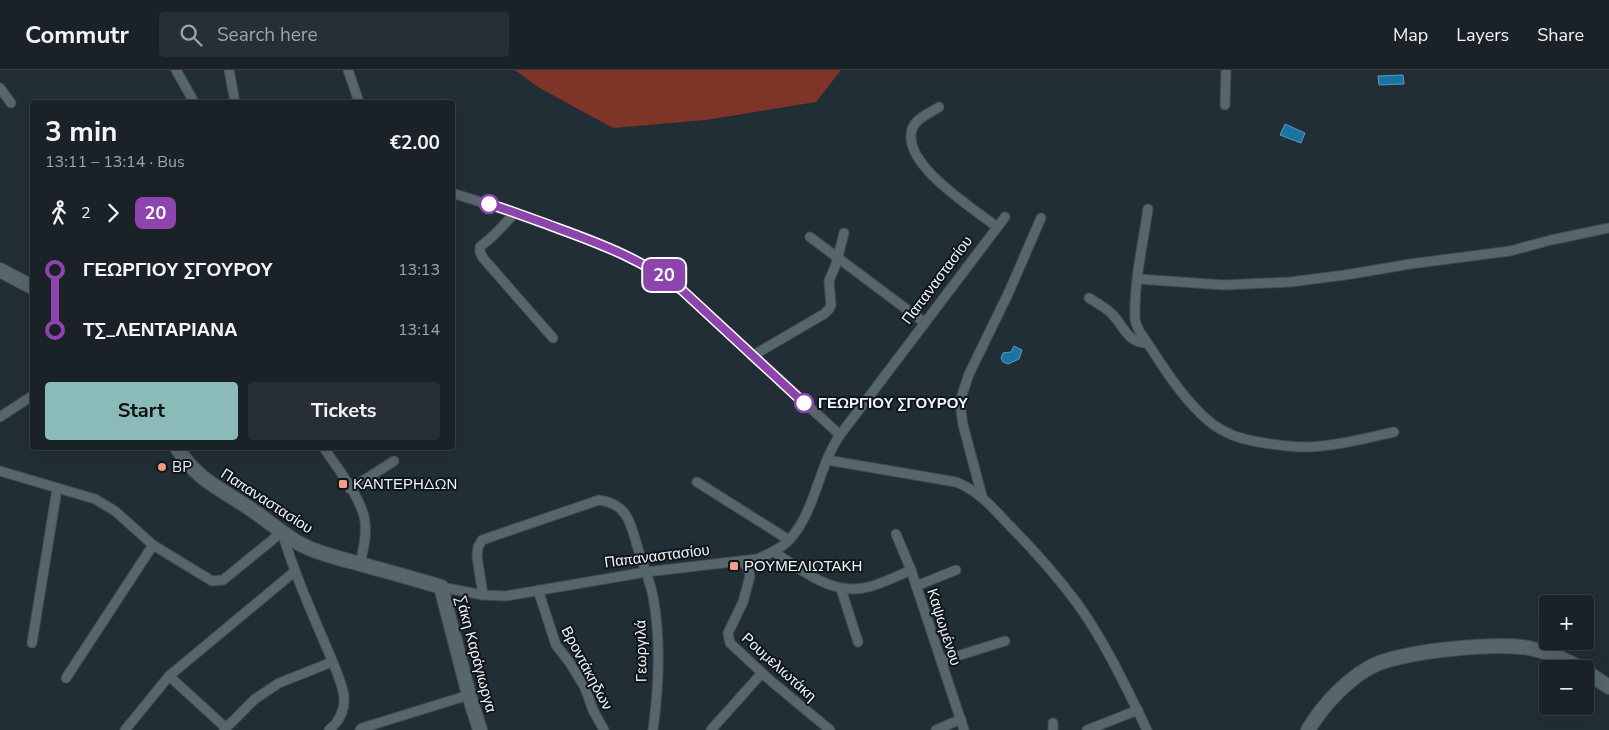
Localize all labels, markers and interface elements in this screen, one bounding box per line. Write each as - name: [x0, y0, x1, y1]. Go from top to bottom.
- search box: [159, 12, 509, 57]
- text: Commutr: [25, 19, 129, 51]
- icon: search: [177, 21, 205, 49]
- text: Search here: [217, 22, 318, 48]
- text: Map: [1393, 23, 1428, 47]
- text: Layers: [1456, 23, 1509, 47]
- text: Share: [1537, 23, 1584, 47]
- text: 3 min: [45, 113, 117, 151]
- text: €2.00: [390, 130, 440, 156]
- text: 13:11 – 13:14 · Bus: [45, 151, 185, 173]
- unlabelled marker: [479, 194, 499, 214]
- icon: walk: [45, 199, 73, 227]
- icon: forward: [99, 199, 127, 227]
- text: 20: [145, 201, 166, 225]
- text: 2: [81, 202, 91, 224]
- street label: Παπαναστασίου: [897, 232, 977, 328]
- text: ΓΕΩΡΓΙΟΥ ΣΓΟΥΡΟΥ: [83, 257, 273, 283]
- text: 13:13: [398, 259, 440, 281]
- line badge: 20: [642, 259, 686, 291]
- text: 20: [653, 263, 675, 287]
- text: ΤΣ_ΛΕΝΤΑΡΙΑΝΑ: [83, 317, 238, 343]
- text: 13:14: [398, 319, 440, 341]
- button: Start: [45, 382, 238, 440]
- button: Tickets: [248, 382, 440, 440]
- marker: ΓΕΩΡΓΙΟΥ ΣΓΟΥΡΟΥ: [794, 393, 814, 413]
- place label: ΓΕΩΡΓΙΟΥ ΣΓΟΥΡΟΥ: [818, 393, 968, 413]
- place label: BP: [172, 457, 192, 477]
- marker: BP: [156, 461, 168, 473]
- street label: Παπαναστασίου: [217, 464, 317, 538]
- place label: ΚΑΝΤΕΡΗΔΩΝ: [353, 474, 457, 494]
- marker: ΚΑΝΤΕΡΗΔΩΝ: [337, 478, 349, 490]
- street label: Παπαναστασίου: [603, 540, 711, 572]
- place label: ΡΟΥΜΕΛΙΩΤΑΚΗ: [744, 556, 862, 576]
- marker: ΡΟΥΜΕΛΙΩΤΑΚΗ: [728, 560, 740, 572]
- street label: Καψωμένου: [922, 586, 966, 668]
- street label: Σάκη Καράγιωργα: [451, 593, 501, 715]
- map controls: [1539, 595, 1594, 715]
- button: +: [1539, 595, 1594, 650]
- street label: Γεωργιλά: [630, 620, 652, 682]
- street label: Βροντάκηδων: [557, 623, 617, 713]
- street label: Ρουμελιωτάκη: [737, 628, 821, 706]
- button: −: [1539, 660, 1594, 715]

